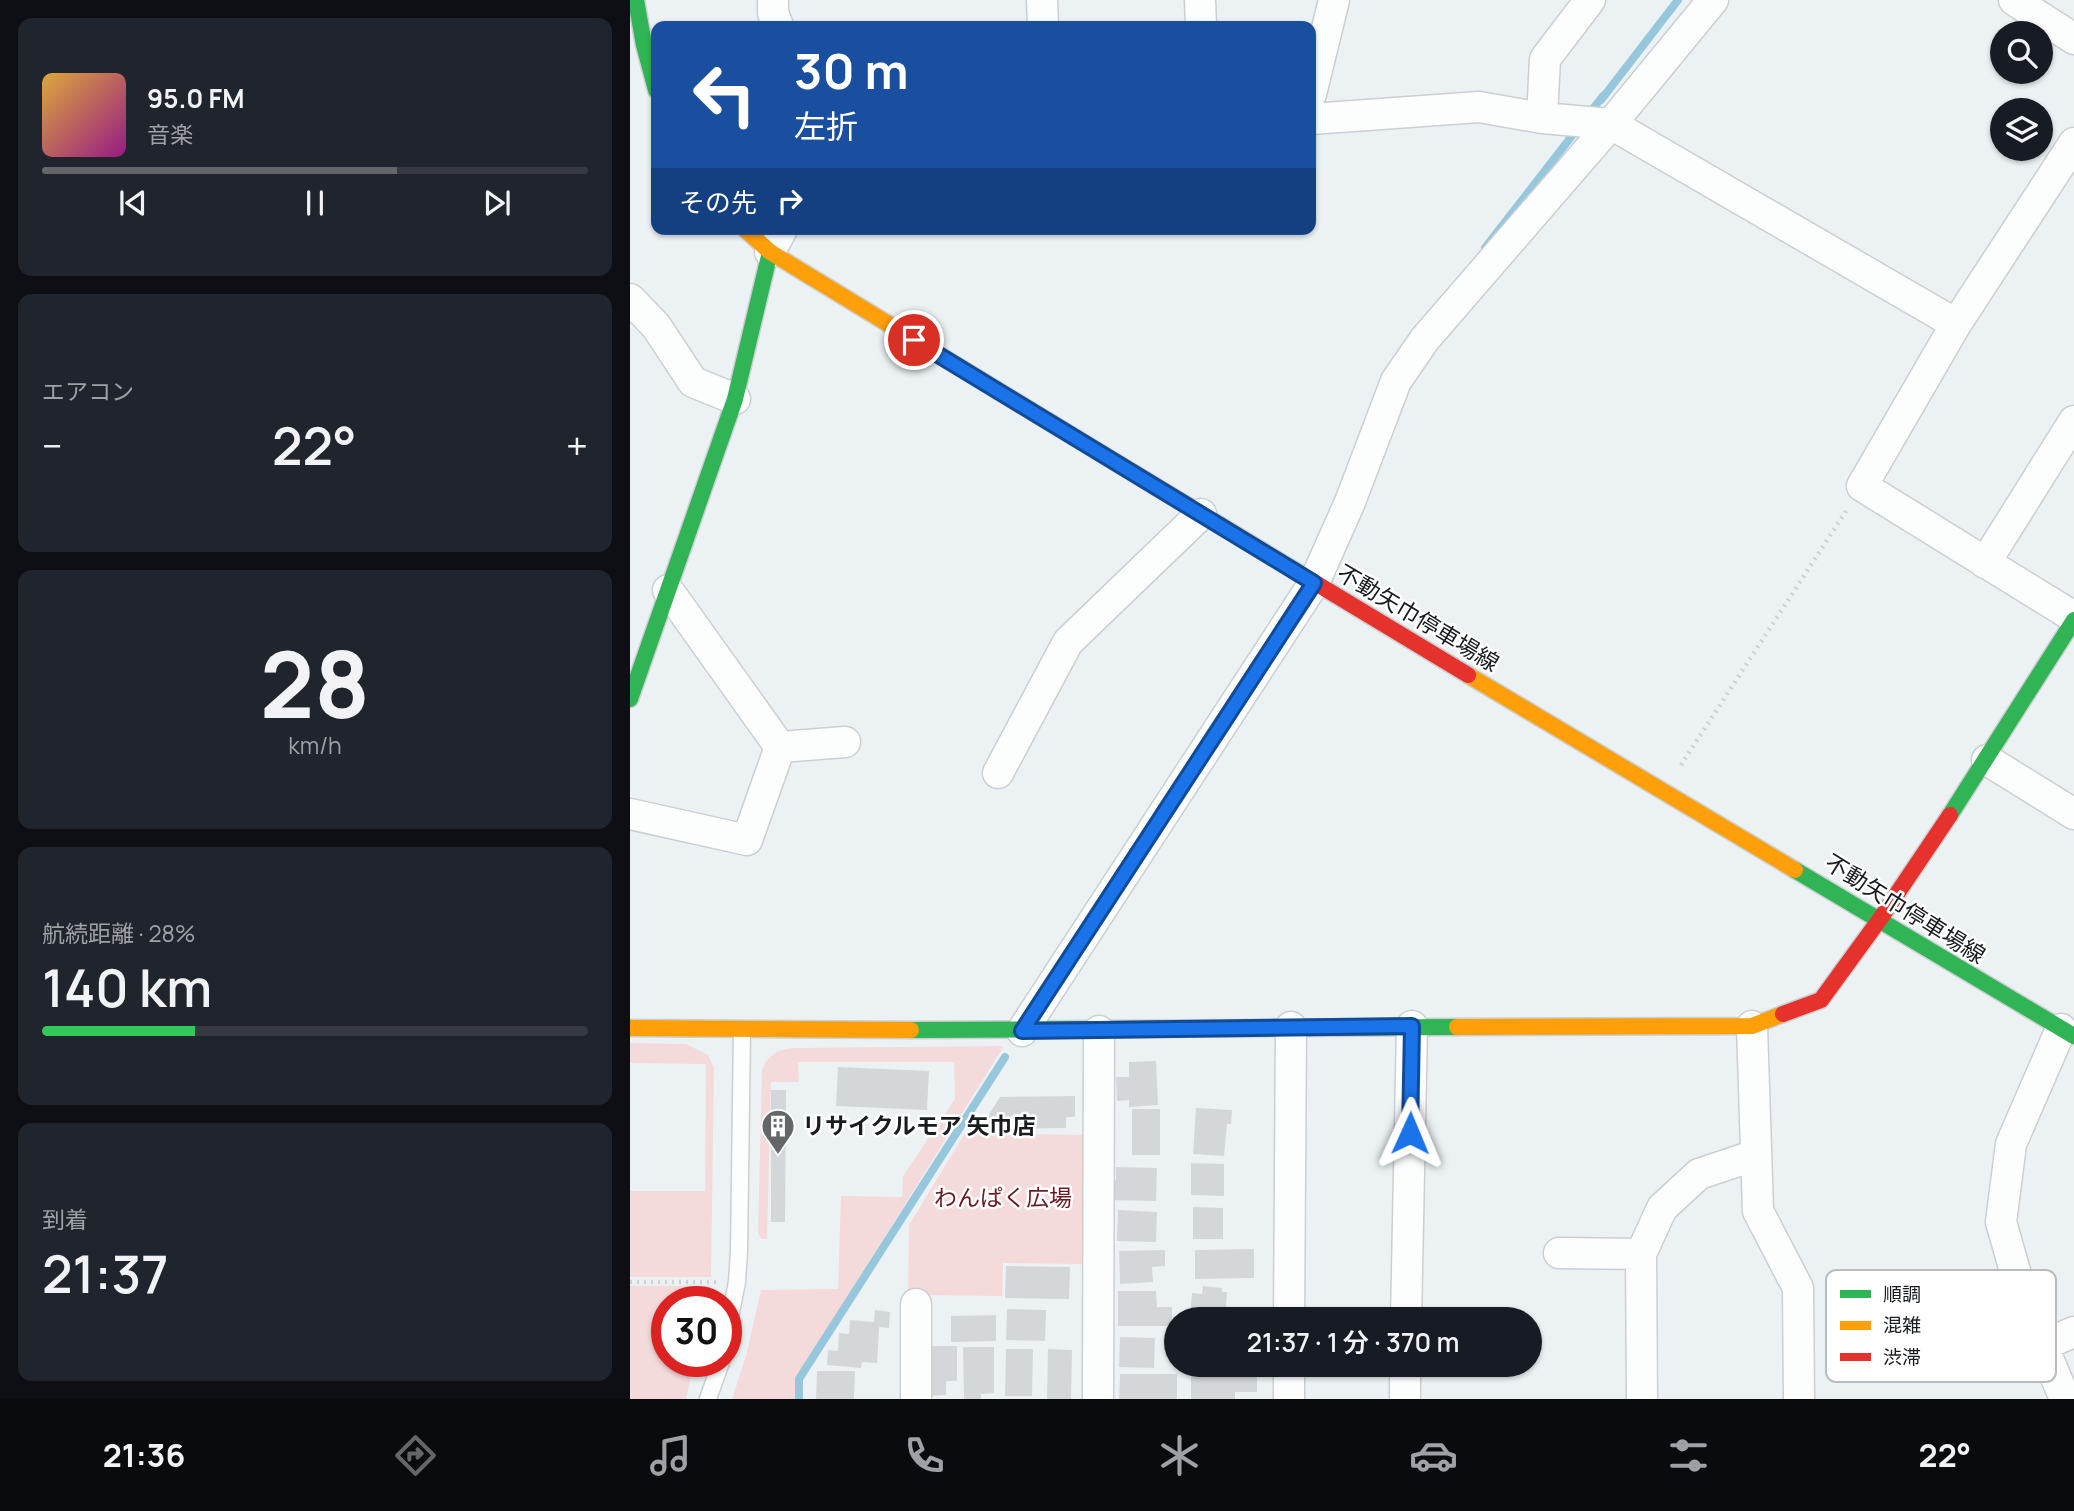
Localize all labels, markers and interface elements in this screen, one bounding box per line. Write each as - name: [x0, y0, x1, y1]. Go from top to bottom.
- map controls: [1990, 21, 2053, 161]
- button: search: [1990, 21, 2053, 84]
- text: 30 m: [794, 37, 909, 104]
- icon: left: [679, 49, 770, 140]
- text: 95.0 FM: [147, 80, 244, 116]
- button: layers: [1990, 98, 2053, 161]
- text: 左折: [794, 104, 858, 148]
- text: 音楽: [147, 118, 193, 150]
- icon: right: [771, 182, 809, 220]
- icon: previous: [114, 184, 152, 222]
- icon: pause: [296, 184, 334, 222]
- icon: next: [478, 184, 516, 222]
- text: その先: [679, 184, 757, 220]
- pin: [884, 310, 944, 370]
- icon: arrive: [895, 321, 933, 359]
- text: エアコン: [42, 375, 134, 407]
- text: 22°: [272, 410, 357, 481]
- text: −: [42, 419, 63, 471]
- text: +: [566, 419, 588, 471]
- street label: 不動矢巾停車場線: [1331, 556, 1506, 678]
- text: 28: [260, 621, 370, 745]
- text: km/h: [288, 729, 342, 761]
- street label: 不動矢巾停車場線: [1819, 846, 1992, 970]
- text: 航続距離 · 28%: [42, 917, 196, 949]
- text: 140 km: [42, 952, 212, 1023]
- position arrow: [1373, 1096, 1447, 1170]
- building icon: リサイクルモア 矢巾店: [759, 1107, 797, 1156]
- place label: リサイクルモア 矢巾店: [802, 1109, 1035, 1141]
- park label: わんぱく広場: [934, 1181, 1072, 1213]
- text: 到着: [42, 1203, 88, 1235]
- text: 21:37: [42, 1238, 168, 1309]
- legend: [1826, 1270, 2056, 1382]
- text: 順調: [1883, 1281, 1921, 1307]
- speed limit sign: 30: [651, 1286, 742, 1377]
- text: 混雑: [1883, 1312, 1921, 1338]
- text: 21:37 · 1 分 · 370 m: [1247, 1324, 1459, 1360]
- text: 渋滞: [1883, 1344, 1921, 1370]
- icon: directions: [391, 1431, 440, 1480]
- icon: music: [646, 1431, 695, 1480]
- icon: phone: [900, 1431, 949, 1480]
- icon: climate: [1155, 1431, 1204, 1480]
- icon: car: [1409, 1431, 1458, 1480]
- icon: filters: [1664, 1431, 1713, 1480]
- text: 21:36: [103, 1433, 185, 1477]
- text: 22°: [1919, 1433, 1971, 1477]

